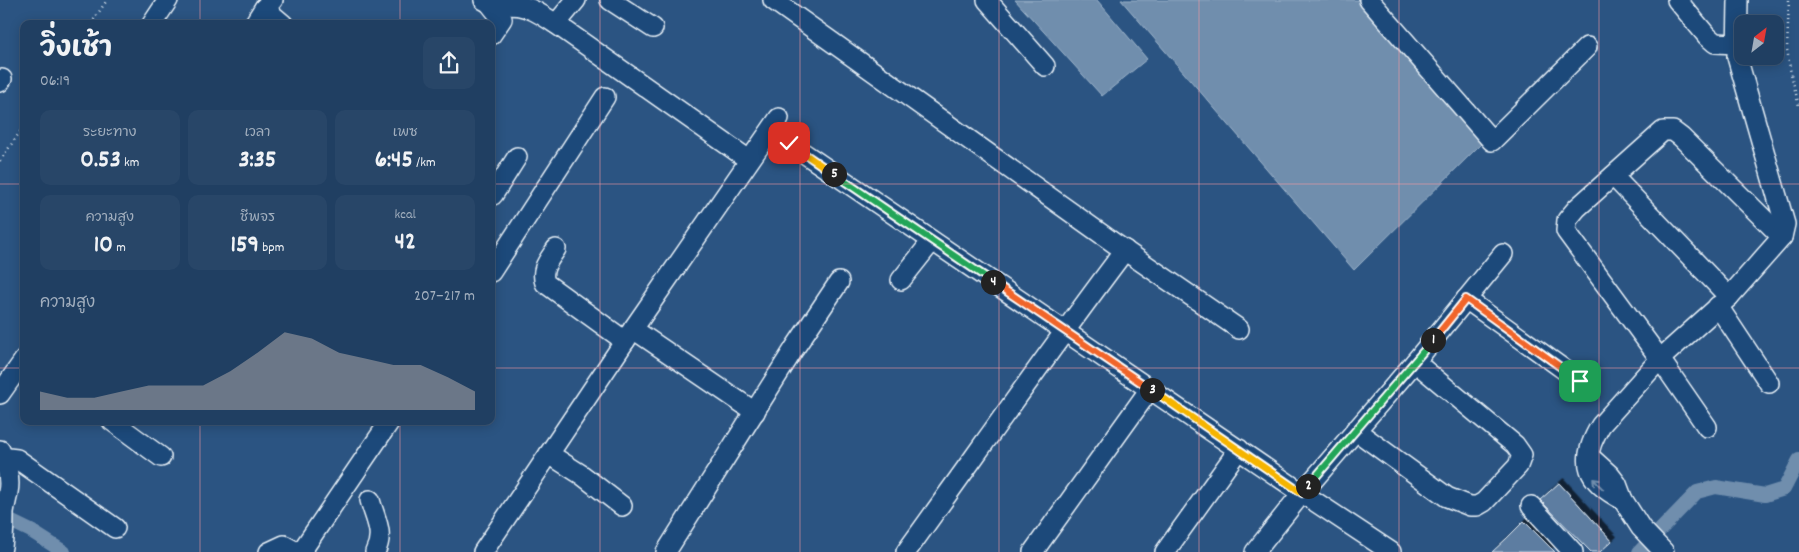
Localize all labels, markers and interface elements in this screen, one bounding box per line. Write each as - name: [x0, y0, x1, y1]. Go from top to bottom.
- north arrow: [1734, 15, 1784, 65]
- map controls: [1734, 15, 1784, 65]
- text: วิ่งเช้า: [40, 31, 112, 71]
- button: share: [423, 37, 475, 89]
- text: 06:19: [40, 70, 70, 93]
- pin: [768, 122, 810, 164]
- text: ระยะทาง: [83, 123, 137, 143]
- text: เวลา: [245, 123, 270, 143]
- text: เพซ: [393, 123, 418, 143]
- icon: check: [775, 129, 803, 157]
- text: 0.53: [80, 143, 121, 179]
- text: 3:35: [239, 143, 276, 179]
- text: 6:45: [375, 143, 413, 179]
- text: km: [121, 153, 139, 173]
- text: /km: [413, 153, 436, 173]
- pin: 5: [822, 162, 846, 186]
- text: 5: [831, 164, 838, 184]
- text: kcal: [395, 205, 416, 225]
- text: ความสูง: [86, 208, 134, 228]
- text: ชีพจร: [240, 208, 275, 228]
- text: 42: [395, 225, 416, 261]
- text: 10: [94, 228, 113, 264]
- text: 159: [231, 228, 259, 264]
- text: m: [113, 238, 126, 258]
- text: bpm: [259, 238, 284, 258]
- pin: 4: [980, 270, 1006, 294]
- text: 4: [991, 272, 996, 292]
- text: 207–217 m: [414, 285, 475, 308]
- text: ความสูง: [40, 292, 95, 315]
- pin: 1: [1420, 328, 1446, 352]
- text: 1: [1432, 330, 1435, 350]
- pin: [1559, 360, 1601, 402]
- icon: arrive: [1566, 367, 1594, 395]
- pin: 3: [1140, 378, 1164, 402]
- text: 3: [1149, 380, 1156, 400]
- pin: 2: [1296, 474, 1320, 498]
- text: 2: [1305, 476, 1312, 496]
- one-way arrow: [1592, 477, 1604, 490]

